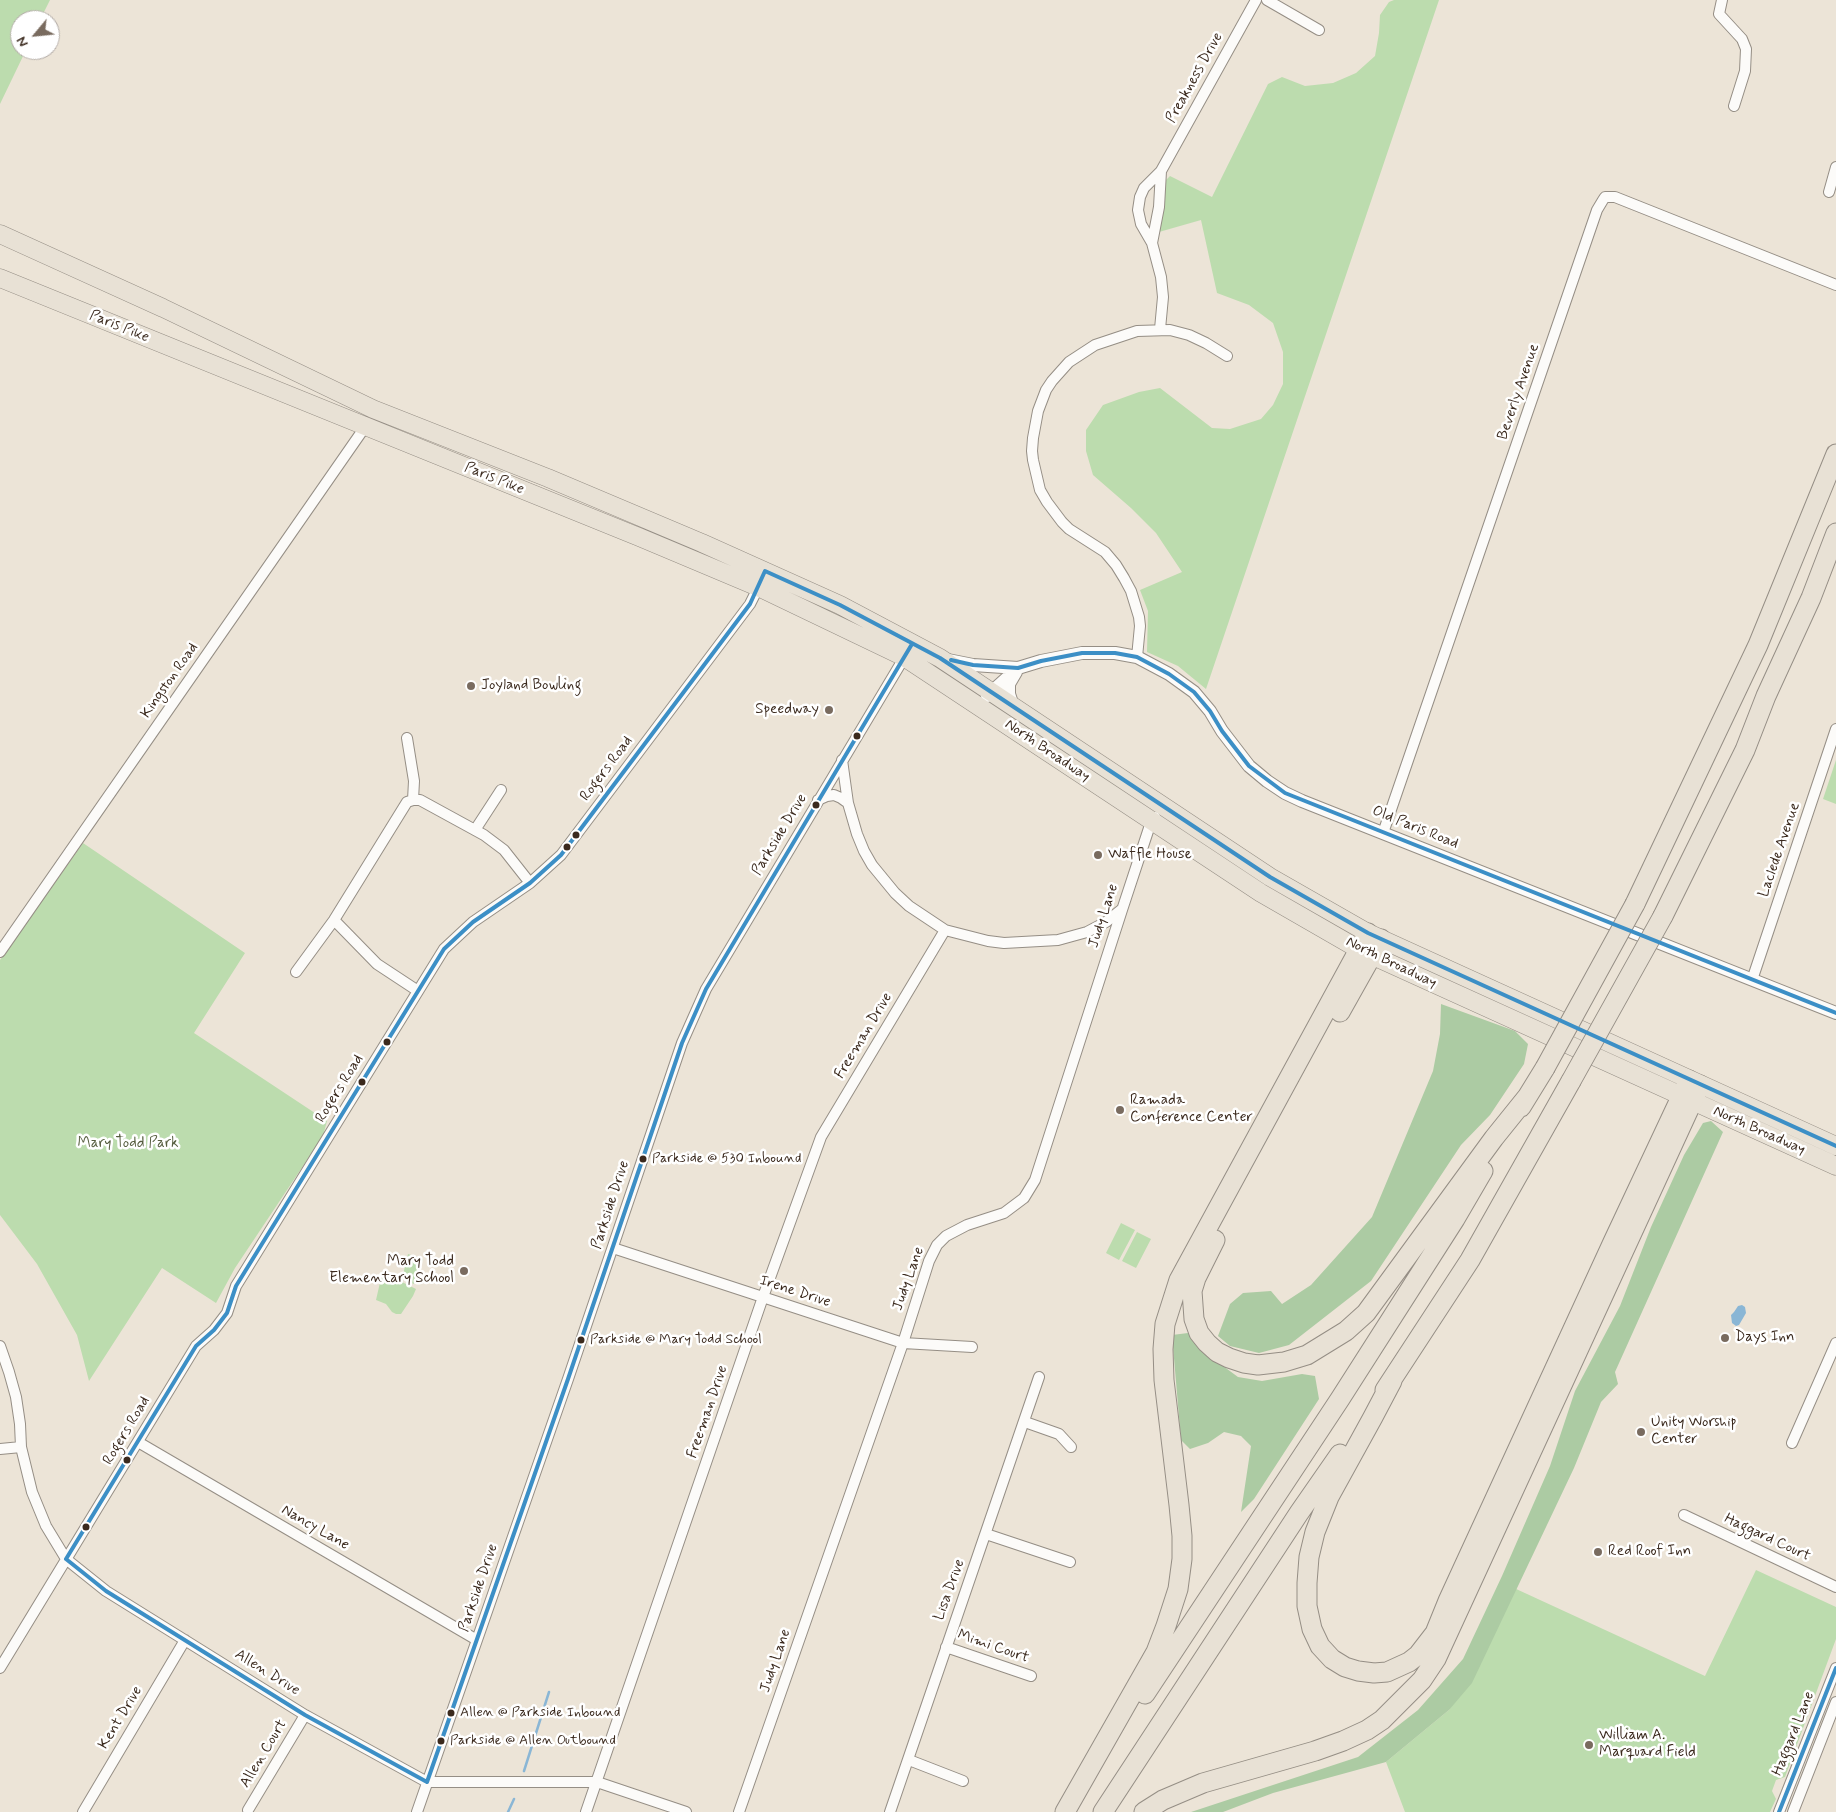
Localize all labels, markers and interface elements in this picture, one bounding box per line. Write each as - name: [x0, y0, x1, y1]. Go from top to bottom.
- north arrow: [10, 10, 60, 60]
- street label: Preakness Drive: [1163, 30, 1227, 126]
- text: N: [13, 33, 33, 50]
- street label: Paris Pike: [86, 307, 152, 347]
- street label: Beverly Avenue: [1494, 342, 1544, 442]
- street label: Paris Pike: [461, 459, 527, 499]
- street label: Kingston Road: [137, 640, 203, 722]
- place label: Joyland Bowling: [481, 677, 581, 695]
- marker: Joyland Bowling: [465, 680, 477, 692]
- place label: Speedway: [755, 701, 819, 719]
- marker: Speedway: [823, 704, 835, 716]
- street label: North Broadway: [1001, 716, 1093, 786]
- unlabelled marker: [852, 731, 862, 741]
- street label: Rogers Road: [577, 733, 637, 805]
- street label: Parkside Drive: [749, 791, 811, 879]
- unlabelled marker: [811, 800, 821, 810]
- street label: Laclede Avenue: [1755, 800, 1805, 900]
- street label: Old Paris Road: [1369, 803, 1461, 853]
- unlabelled marker: [571, 830, 581, 840]
- unlabelled marker: [562, 842, 572, 852]
- place label: Waffle House: [1108, 846, 1192, 864]
- marker: Waffle House: [1092, 849, 1104, 861]
- street label: Judy Lane: [1085, 882, 1123, 950]
- street label: North Broadway: [1343, 933, 1439, 993]
- street label: Freeman Drive: [831, 990, 897, 1082]
- unlabelled marker: [382, 1037, 392, 1047]
- street label: Rogers Road: [312, 1052, 368, 1126]
- unlabelled marker: [357, 1077, 367, 1087]
- place label: Ramada Conference Center: [1130, 1092, 1253, 1127]
- street label: North Broadway: [1710, 1103, 1808, 1159]
- marker: Ramada Conference Center: [1114, 1104, 1126, 1116]
- park label: Mary Todd Park: [78, 1135, 178, 1153]
- place label: Parkside @ 530 Inbound: [652, 1151, 801, 1167]
- marker: Parkside @ 530 Inbound: [638, 1154, 648, 1164]
- street label: Parkside Drive: [588, 1158, 634, 1252]
- street label: Judy Lane: [889, 1245, 929, 1313]
- place label: Mary Todd Elementary School: [329, 1253, 454, 1288]
- marker: Mary Todd Elementary School: [458, 1265, 470, 1277]
- street label: Irene Drive: [757, 1272, 833, 1312]
- place label: Days Inn: [1735, 1329, 1795, 1347]
- place label: Parkside @ Mary Todd School: [590, 1332, 762, 1348]
- marker: Days Inn: [1719, 1332, 1731, 1344]
- marker: Parkside @ Mary Todd School: [576, 1335, 586, 1345]
- street label: Freeman Drive: [684, 1363, 732, 1461]
- street label: Rogers Road: [100, 1394, 154, 1468]
- place label: Unity Worship Center: [1651, 1414, 1737, 1449]
- marker: Unity Worship Center: [1635, 1426, 1647, 1438]
- unlabelled marker: [122, 1455, 132, 1465]
- street label: Nancy Lane: [278, 1501, 352, 1555]
- street label: Haggard Court: [1721, 1510, 1813, 1566]
- unlabelled marker: [81, 1522, 91, 1532]
- street label: Parkside Drive: [456, 1542, 502, 1634]
- place label: Red Roof Inn: [1608, 1543, 1691, 1561]
- marker: Red Roof Inn: [1592, 1546, 1604, 1558]
- street label: Lisa Drive: [931, 1557, 969, 1623]
- street label: Mimi Court: [955, 1626, 1031, 1668]
- street label: Judy Lane: [757, 1627, 795, 1695]
- street label: Allen Drive: [231, 1646, 303, 1700]
- street label: Kent Drive: [95, 1683, 147, 1753]
- street label: Haggard Lane: [1769, 1689, 1819, 1779]
- place label: Allen @ Parkside Inbound: [460, 1705, 620, 1721]
- marker: Allen @ Parkside Inbound: [446, 1708, 456, 1718]
- street label: Allen Court: [237, 1717, 291, 1791]
- place label: William A. Marquard Field: [1599, 1727, 1696, 1762]
- place label: Parkside @ Allen Outbound: [450, 1733, 616, 1749]
- marker: Parkside @ Allen Outbound: [436, 1736, 446, 1746]
- marker: William A. Marquard Field: [1583, 1739, 1595, 1751]

